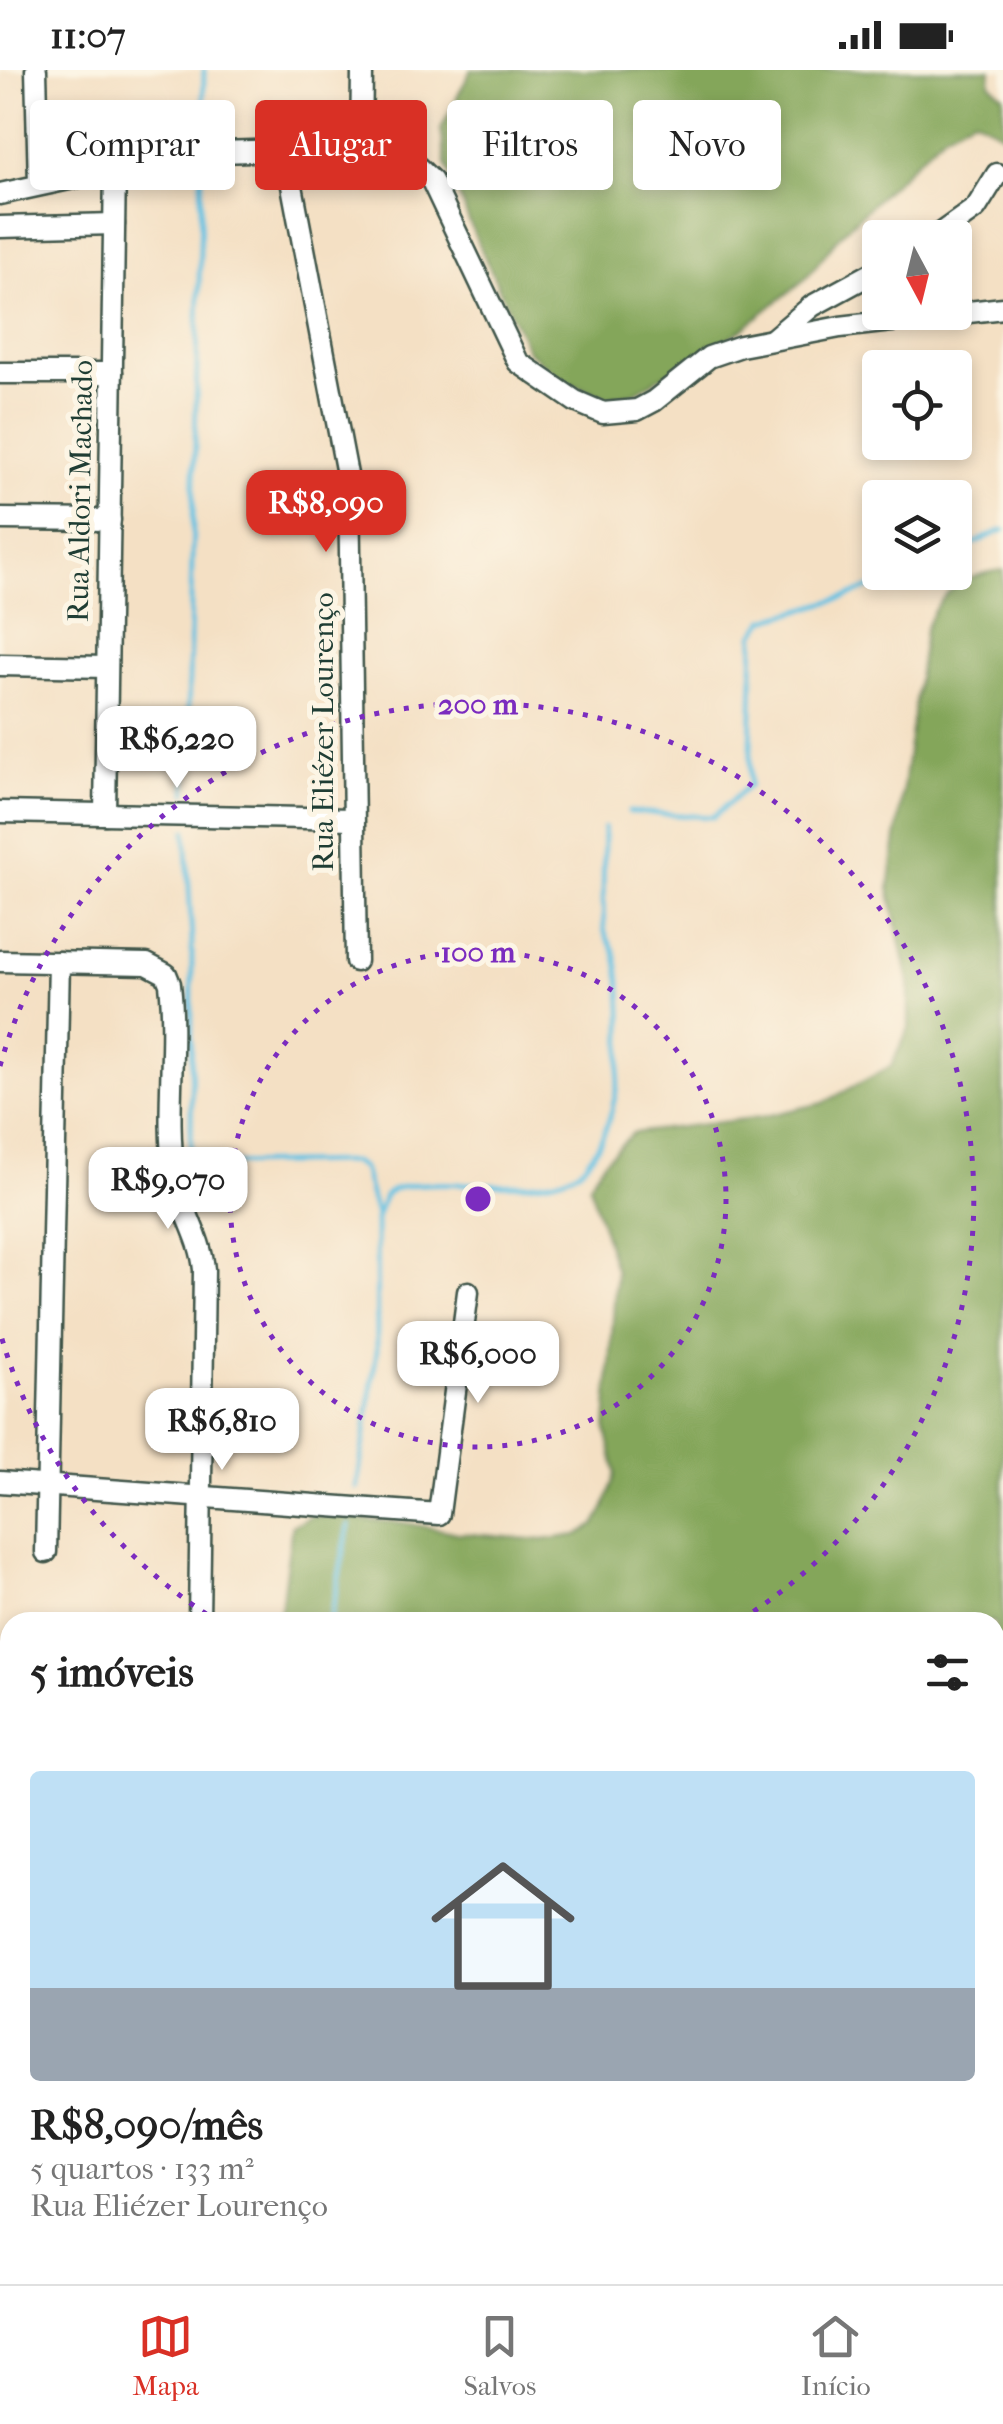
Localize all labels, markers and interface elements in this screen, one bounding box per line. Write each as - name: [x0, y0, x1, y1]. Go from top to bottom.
- text: 11:07: [50, 13, 126, 58]
- chip: Comprar: [30, 100, 235, 190]
- chip: Alugar: [255, 100, 427, 190]
- chip: Filtros: [447, 100, 613, 190]
- chip: Novo: [633, 100, 781, 190]
- north arrow: [862, 220, 972, 330]
- map controls: [862, 220, 972, 590]
- button: locate: [862, 350, 972, 460]
- street label: Rua Aldori Machado: [61, 360, 100, 622]
- pin: R$8,090: [234, 470, 418, 555]
- button: layers: [862, 480, 972, 590]
- text: R$8,090: [268, 484, 384, 521]
- street label: Rua Eliézer Lourenço: [306, 592, 341, 872]
- text: 200 m: [438, 687, 519, 722]
- pin: R$6,220: [85, 706, 269, 791]
- text: R$6,220: [119, 720, 235, 757]
- text: 100 m: [440, 935, 517, 970]
- pin: R$9,070: [76, 1147, 260, 1232]
- text: R$9,070: [111, 1161, 225, 1198]
- centre of rings: [460, 1181, 496, 1217]
- pin: R$6,000: [386, 1321, 570, 1406]
- text: R$6,000: [419, 1335, 537, 1372]
- pin: R$6,810: [130, 1388, 314, 1473]
- text: R$6,810: [167, 1402, 277, 1439]
- icon: filters: [920, 1645, 975, 1700]
- text: 5 imóveis: [30, 1648, 194, 1697]
- icon: home: [413, 1836, 593, 2016]
- text: R$8,090/mês: [30, 2101, 263, 2150]
- text: 5 quartos · 133 m²: [30, 2150, 254, 2187]
- text: Rua Eliézer Lourenço: [30, 2187, 328, 2224]
- tab: Mapa: [132, 2309, 199, 2402]
- tab: Salvos: [464, 2309, 536, 2402]
- tab: Início: [801, 2309, 871, 2402]

